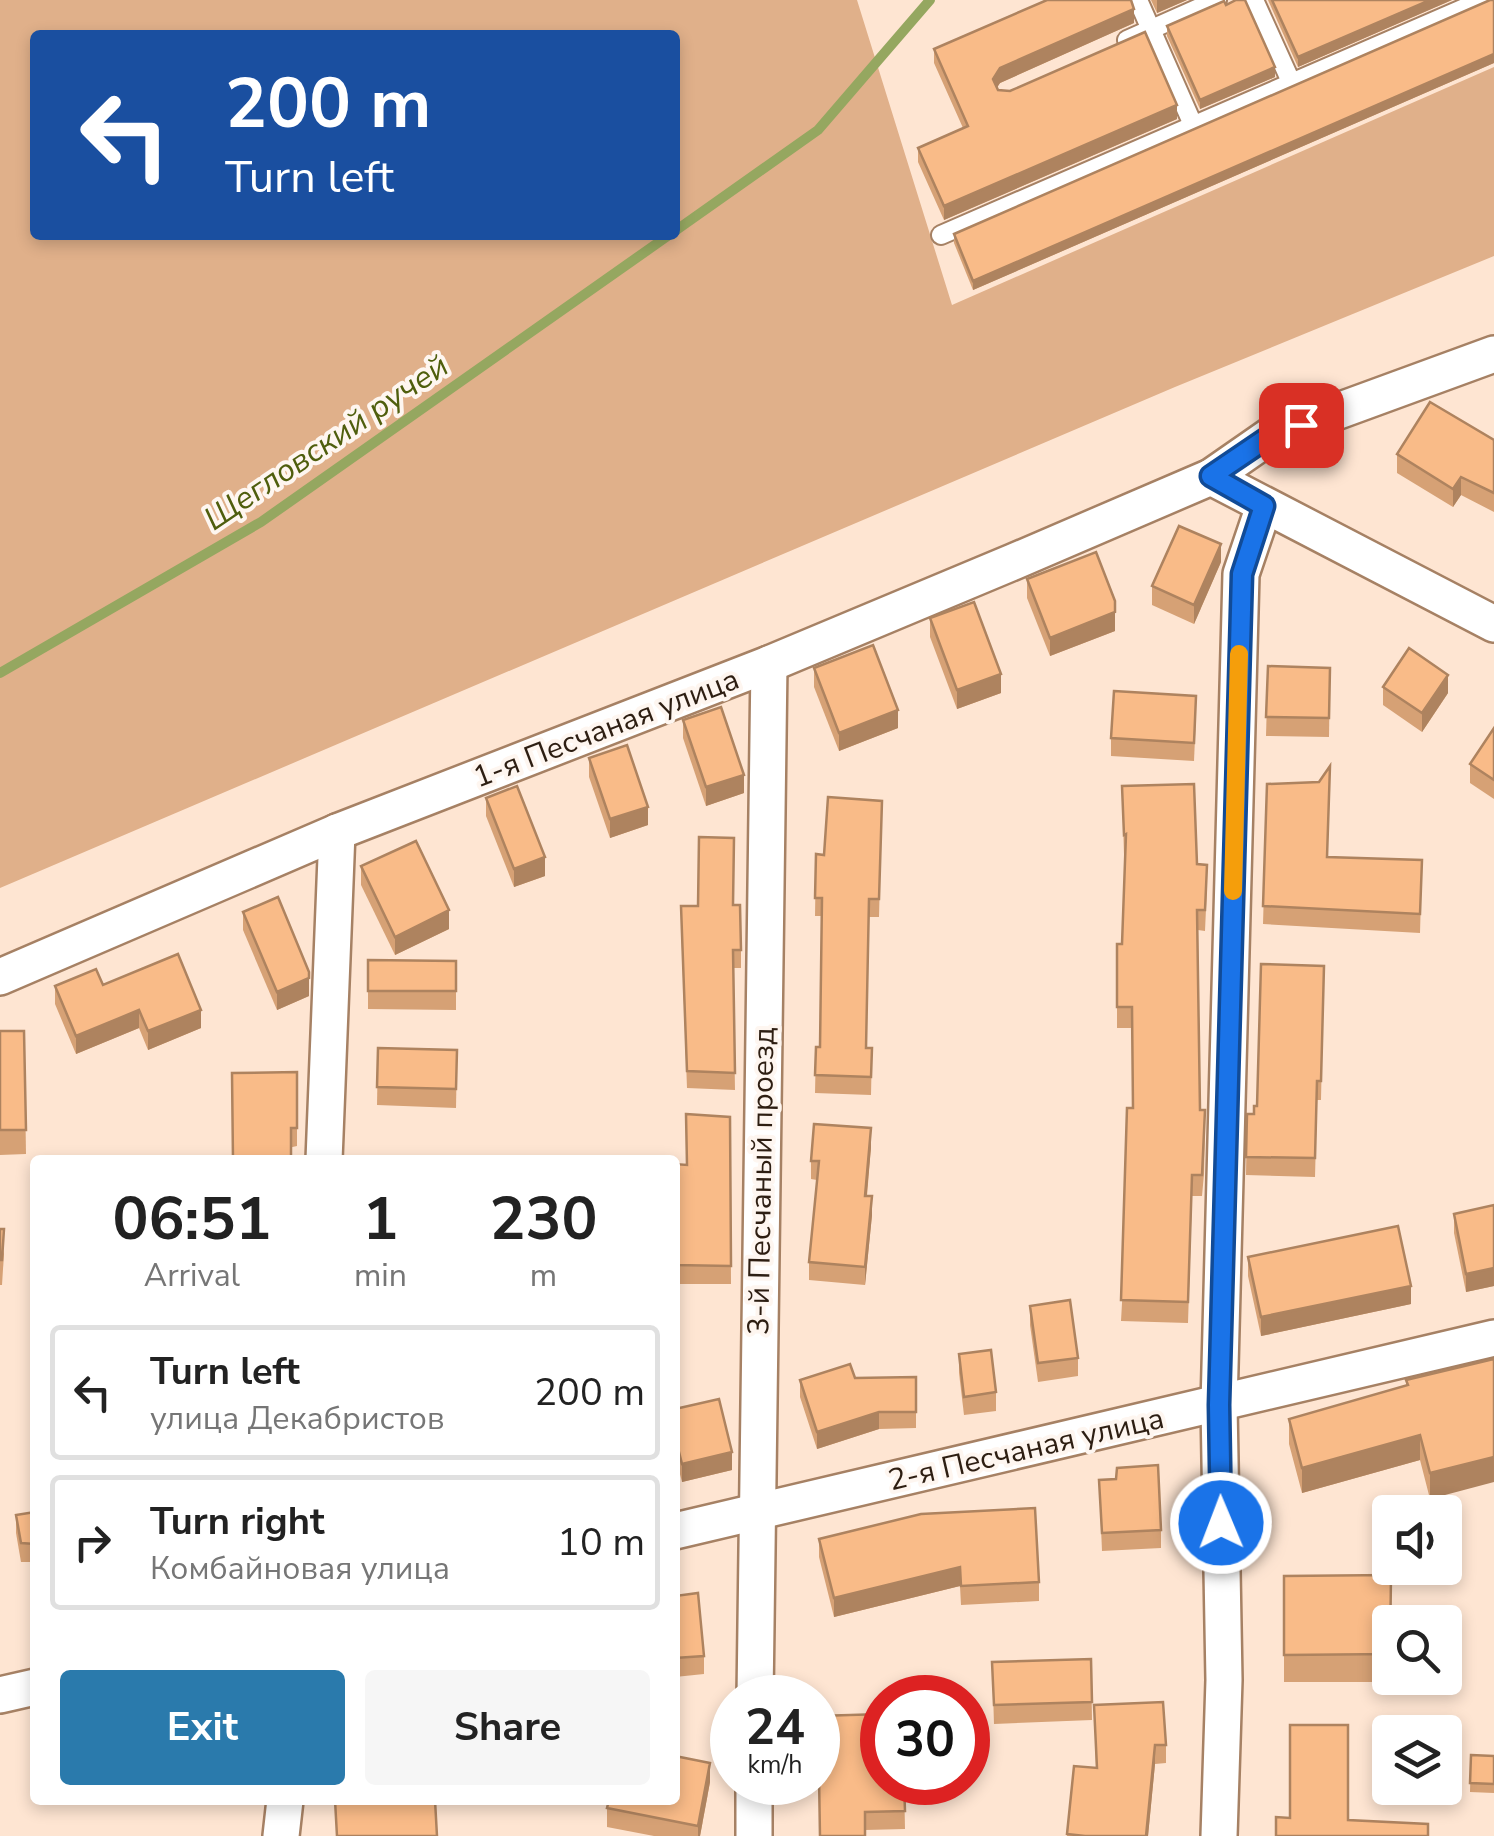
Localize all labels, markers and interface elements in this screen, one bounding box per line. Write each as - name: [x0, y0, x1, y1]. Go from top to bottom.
- text: 200 m: [225, 56, 431, 152]
- icon: left: [60, 70, 190, 200]
- text: Turn left: [225, 147, 394, 208]
- water label: Щегловский ручей: [196, 345, 457, 540]
- pin: [1259, 383, 1344, 468]
- icon: arrive: [1274, 398, 1329, 453]
- street label: 1-я Песчаная улица: [467, 659, 745, 798]
- street label: 3-й Песчаный проезд: [738, 1027, 785, 1335]
- text: 06:51: [113, 1178, 271, 1260]
- text: 1: [362, 1178, 398, 1260]
- text: 230: [489, 1178, 597, 1260]
- text: Arrival: [144, 1254, 240, 1297]
- text: min: [354, 1254, 407, 1297]
- text: m: [530, 1254, 557, 1297]
- text: Turn left: [150, 1346, 300, 1397]
- icon: left: [65, 1365, 120, 1420]
- text: 200 m: [534, 1367, 645, 1418]
- text: улица Декабристов: [150, 1397, 444, 1440]
- street label: 2-я Песчаная улица: [884, 1398, 1168, 1501]
- position arrow: [1169, 1471, 1273, 1575]
- map controls: [1372, 1495, 1462, 1805]
- button: sound: [1372, 1495, 1462, 1585]
- text: Turn right: [150, 1496, 325, 1547]
- icon: right: [65, 1515, 120, 1570]
- text: 10 m: [557, 1517, 645, 1568]
- text: Комбайновая улица: [150, 1547, 450, 1590]
- button: search: [1372, 1605, 1462, 1695]
- button: Exit: [60, 1670, 345, 1785]
- button: Share: [365, 1670, 650, 1785]
- speed limit sign: 30: [860, 1675, 990, 1805]
- text: 24: [745, 1693, 805, 1762]
- button: layers: [1372, 1715, 1462, 1805]
- text: km/h: [747, 1748, 803, 1782]

